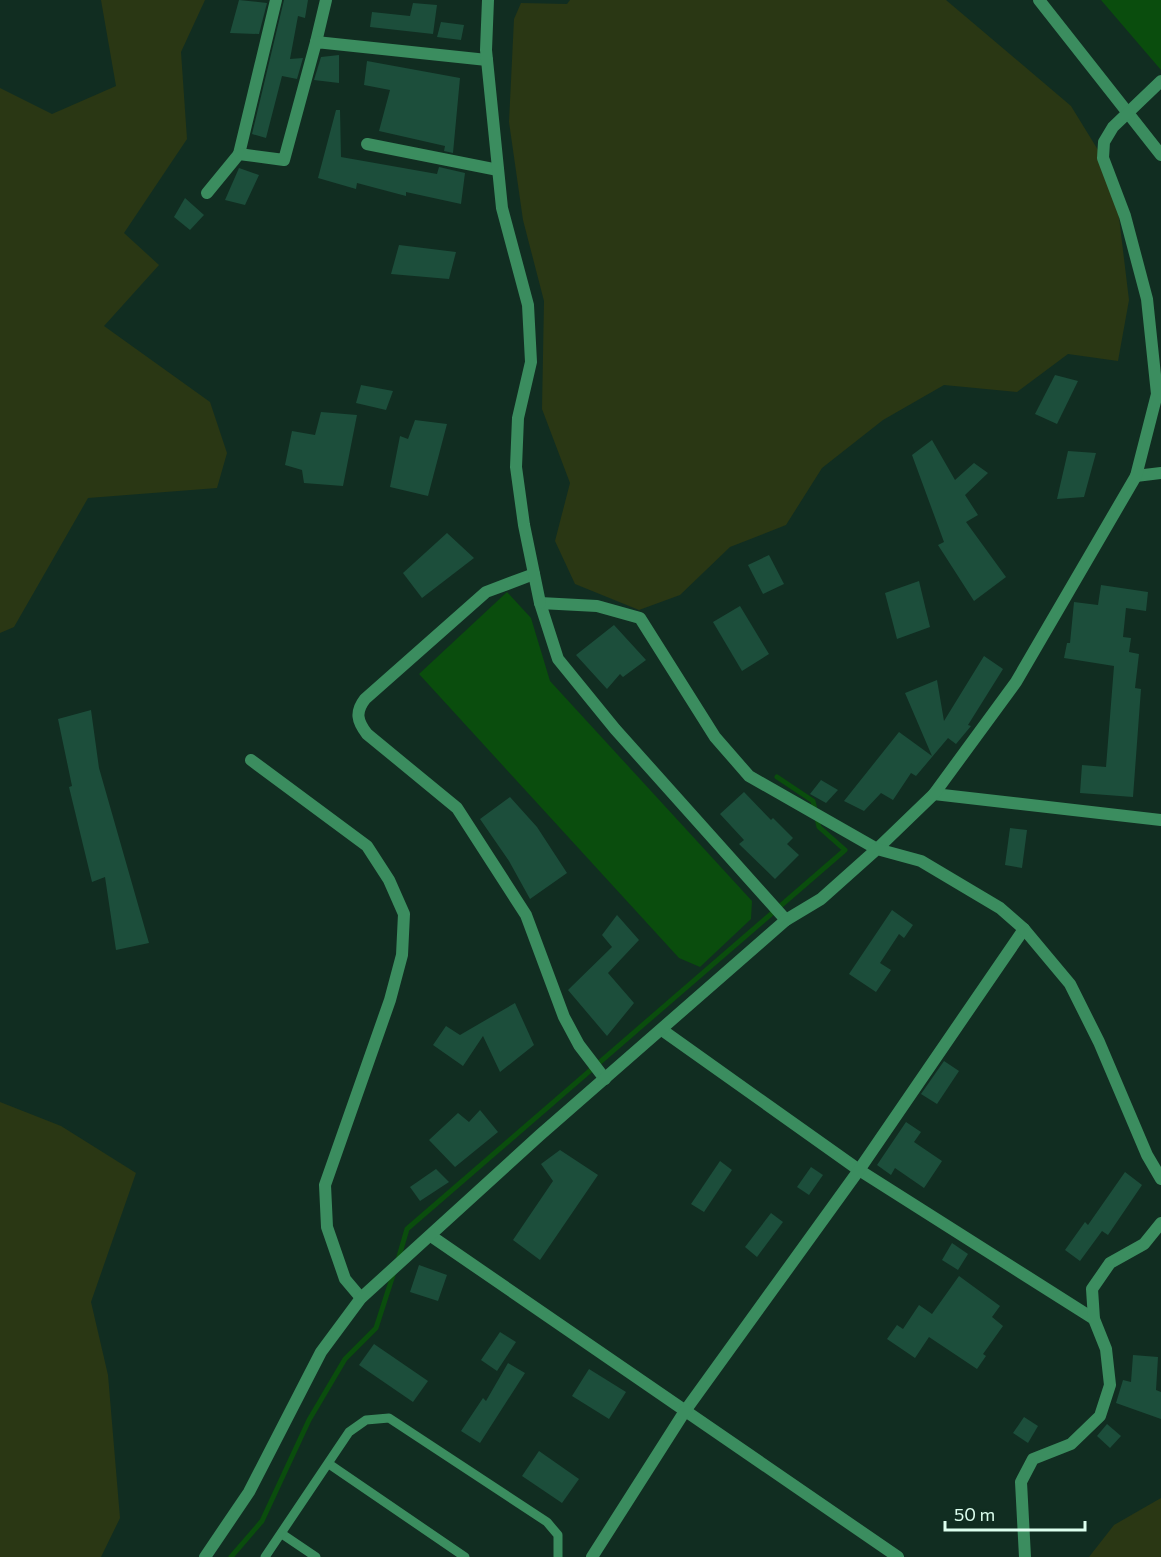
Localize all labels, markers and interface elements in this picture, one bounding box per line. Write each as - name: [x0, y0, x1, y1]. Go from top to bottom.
- scale bar: [945, 1494, 1084, 1532]
- text: 50 m: [954, 1503, 995, 1525]

